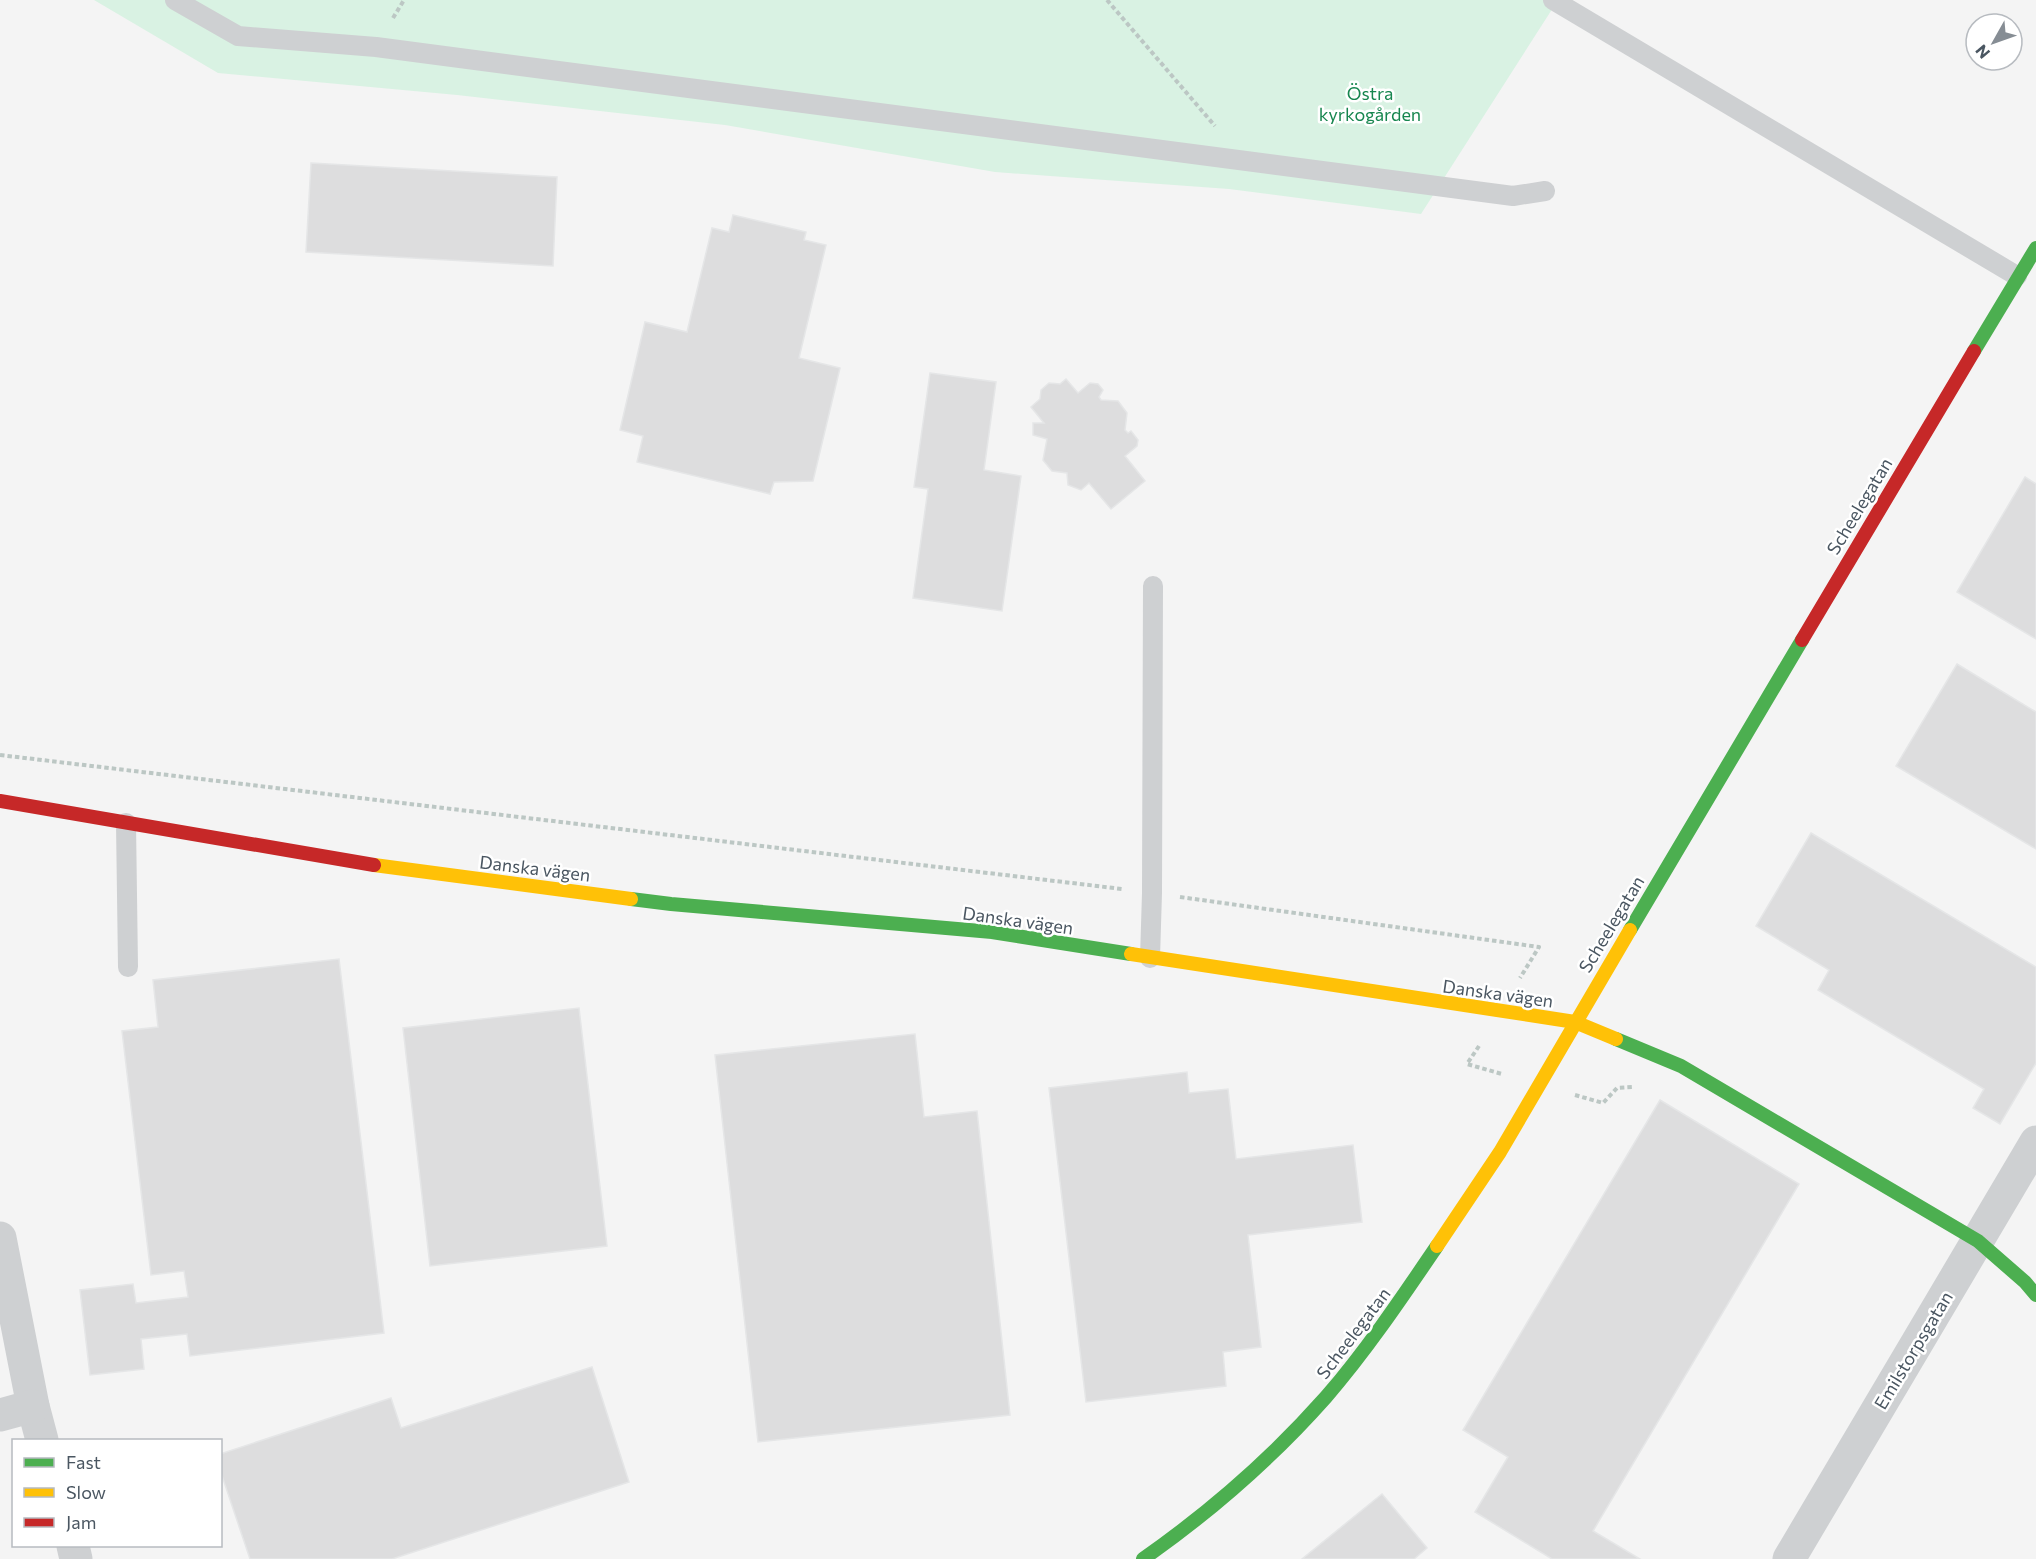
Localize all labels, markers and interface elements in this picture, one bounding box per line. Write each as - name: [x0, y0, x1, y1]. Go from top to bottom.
- north arrow: [1964, 12, 2024, 72]
- text: N: [1971, 41, 1993, 63]
- park label: Östra kyrkogården: [1319, 82, 1421, 125]
- street label: Scheelegatan: [1822, 454, 1896, 558]
- street label: Danska vägen: [478, 850, 592, 886]
- street label: Scheelegatan: [1574, 872, 1648, 976]
- street label: Danska vägen: [961, 901, 1075, 939]
- street label: Danska vägen: [1441, 974, 1555, 1012]
- street label: Scheelegatan: [1311, 1283, 1395, 1383]
- street label: Emilstorpsgatan: [1869, 1287, 1957, 1413]
- legend: [12, 1439, 222, 1547]
- text: Fast: [66, 1451, 101, 1473]
- text: Slow: [66, 1481, 106, 1503]
- text: Jam: [66, 1511, 96, 1533]

